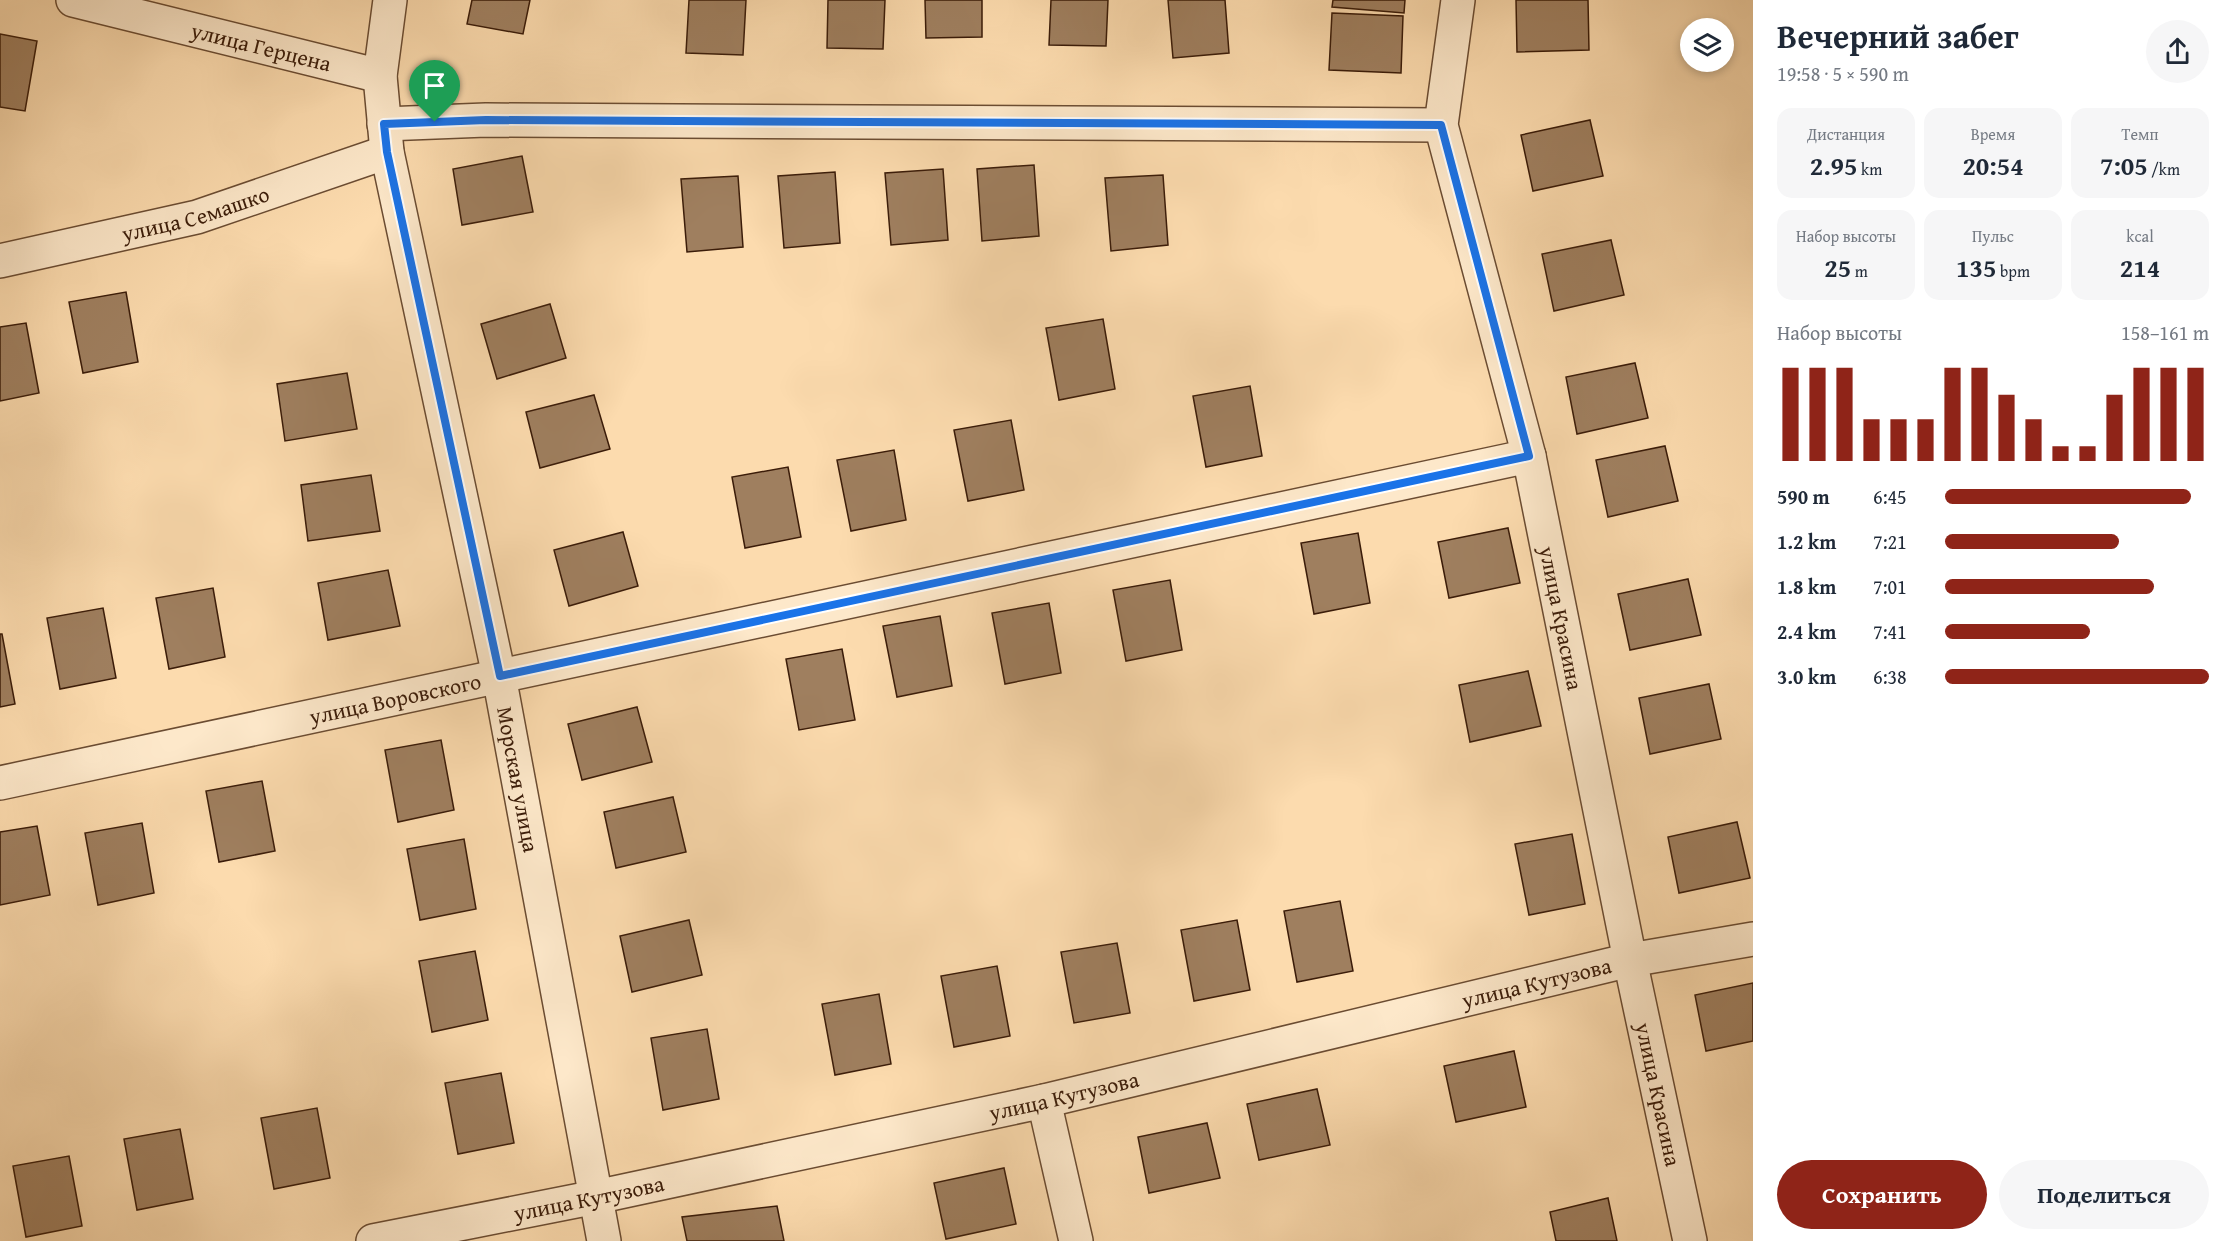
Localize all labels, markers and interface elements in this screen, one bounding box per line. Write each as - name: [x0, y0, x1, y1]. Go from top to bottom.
- text: Вечерний забег: [1777, 12, 2019, 60]
- street label: улица Герцена: [187, 14, 335, 79]
- map controls: [1680, 18, 1734, 72]
- button: layers: [1680, 18, 1734, 72]
- button: share: [2146, 20, 2209, 83]
- text: 19:58 · 5 × 590 m: [1777, 59, 1909, 88]
- pin: [409, 60, 460, 122]
- icon: arrive: [418, 69, 451, 102]
- text: Дистанция: [1807, 122, 1885, 146]
- text: Время: [1971, 122, 2015, 146]
- text: Темп: [2122, 122, 2158, 146]
- text: 2.95: [1810, 146, 1858, 185]
- text: 20:54: [1962, 146, 2024, 185]
- text: 7:05: [2100, 146, 2148, 185]
- text: km: [1858, 157, 1882, 181]
- text: /km: [2148, 157, 2180, 181]
- street label: улица Семашко: [117, 178, 273, 250]
- text: Набор высоты: [1796, 224, 1896, 248]
- text: Пульс: [1972, 224, 2014, 248]
- text: kcal: [2126, 224, 2154, 248]
- text: 25: [1824, 248, 1851, 287]
- text: 135: [1956, 248, 1996, 287]
- text: 214: [2120, 248, 2160, 287]
- text: m: [1851, 259, 1868, 283]
- text: bpm: [1996, 259, 2030, 283]
- text: Набор высоты: [1777, 318, 1902, 347]
- text: 158–161 m: [2121, 318, 2209, 347]
- text: 590 m: [1777, 482, 1830, 511]
- text: 6:45: [1873, 482, 1907, 511]
- text: 1.2 km: [1777, 527, 1836, 556]
- text: 7:21: [1873, 527, 1907, 556]
- street label: улица Красина: [1531, 542, 1592, 693]
- text: 1.8 km: [1777, 572, 1836, 601]
- text: 7:01: [1873, 572, 1907, 601]
- text: 2.4 km: [1777, 617, 1836, 646]
- text: 7:41: [1873, 617, 1907, 646]
- text: 3.0 km: [1777, 662, 1836, 691]
- text: 6:38: [1873, 662, 1907, 691]
- street label: улица Воровского: [305, 665, 484, 733]
- street label: Морская улица: [489, 704, 548, 855]
- street label: улица Кутузова: [1457, 949, 1615, 1016]
- street label: улица Красина: [1628, 1018, 1690, 1170]
- street label: улица Кутузова: [985, 1063, 1143, 1129]
- button: Сохранить: [1777, 1160, 1987, 1229]
- button: Поделиться: [1999, 1160, 2209, 1229]
- street label: улица Кутузова: [510, 1167, 667, 1229]

